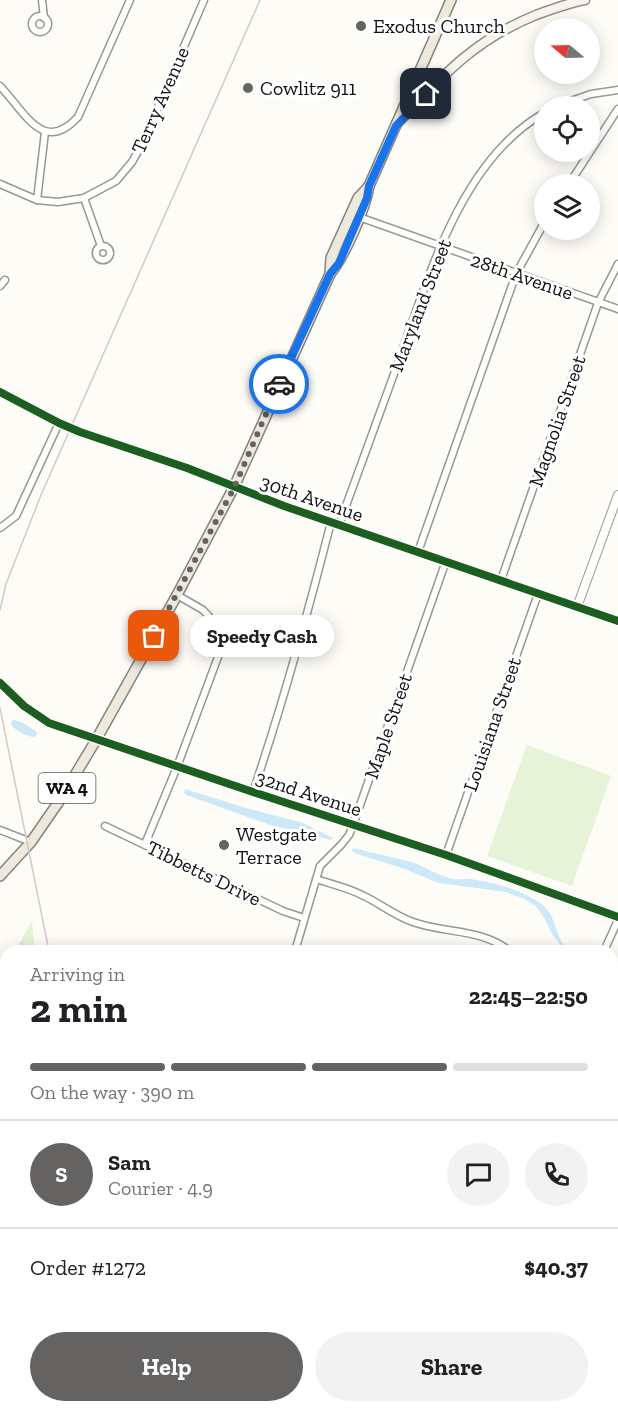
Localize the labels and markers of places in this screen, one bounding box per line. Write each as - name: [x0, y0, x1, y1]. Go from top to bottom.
- place label: Exodus Church: [373, 14, 505, 38]
- marker: Exodus Church: [354, 19, 368, 33]
- pin: [400, 68, 451, 119]
- place label: Cowlitz 911: [260, 76, 357, 100]
- marker: Cowlitz 911: [241, 81, 255, 95]
- pin: [128, 610, 179, 661]
- callout: Speedy Cash: [190, 615, 334, 657]
- place label: Westgate Terrace: [236, 822, 317, 869]
- marker: Westgate Terrace: [217, 838, 231, 852]

